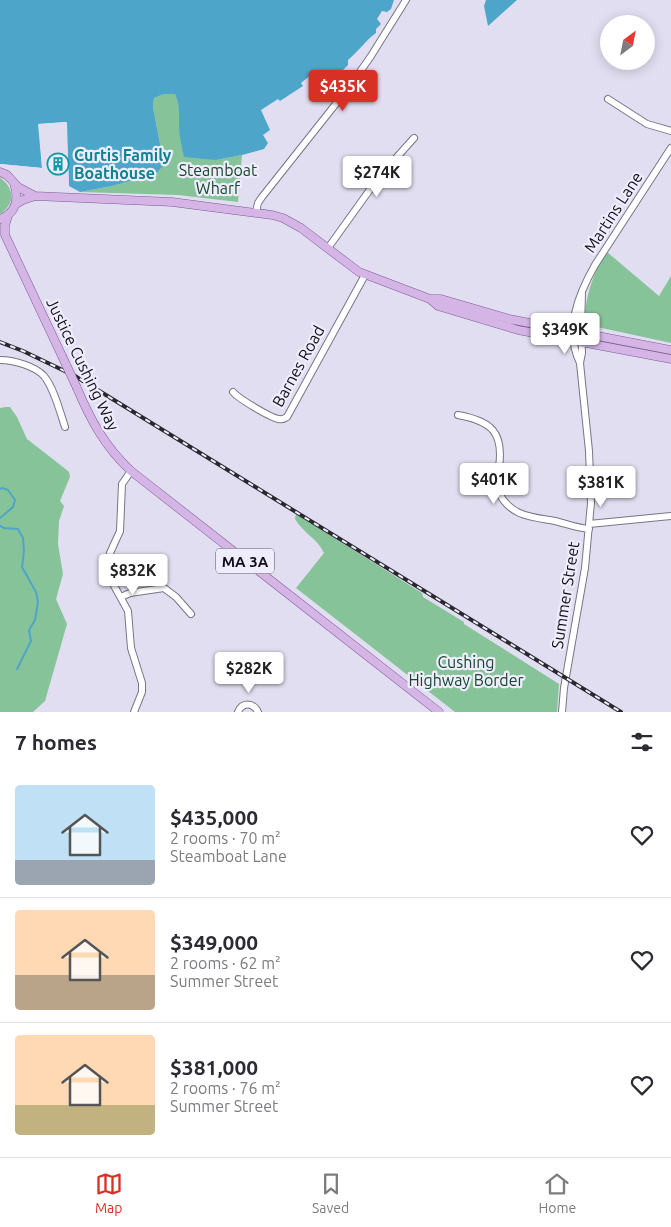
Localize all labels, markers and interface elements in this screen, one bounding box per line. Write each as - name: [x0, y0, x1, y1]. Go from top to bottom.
- north arrow: [600, 15, 655, 70]
- map controls: [600, 15, 655, 70]
- pin: $435K: [308, 70, 378, 112]
- text: $435K: [320, 77, 366, 95]
- place label: Curtis Family Boathouse: [74, 146, 172, 182]
- building icon: Curtis Family Boathouse: [46, 152, 70, 176]
- pin: $274K: [342, 156, 412, 198]
- park label: Steamboat Wharf: [179, 161, 258, 197]
- text: $274K: [354, 163, 400, 181]
- street label: Martins Lane: [580, 168, 646, 256]
- street label: Justice Cushing Way: [43, 295, 123, 433]
- pin: $349K: [530, 312, 600, 355]
- text: $349K: [542, 320, 588, 338]
- street label: Barnes Road: [268, 322, 328, 410]
- pin: $401K: [459, 462, 529, 505]
- pin: $381K: [566, 466, 636, 508]
- text: $401K: [471, 470, 517, 488]
- text: $381K: [578, 473, 624, 491]
- street label: Summer Street: [548, 539, 582, 650]
- road number: MA 3A: [216, 548, 274, 574]
- pin: $832K: [98, 554, 168, 596]
- text: $832K: [110, 561, 156, 579]
- pin: $282K: [214, 652, 284, 694]
- park label: Cushing Highway Border: [408, 653, 524, 689]
- text: $282K: [226, 659, 272, 677]
- icon: filters: [628, 728, 656, 756]
- text: 7 homes: [15, 730, 97, 754]
- icon: home: [55, 805, 115, 865]
- text: $435,000: [170, 805, 258, 829]
- icon: heart: [628, 821, 656, 849]
- text: 2 rooms · 70 m²: [170, 829, 281, 847]
- text: Steamboat Lane: [170, 847, 287, 865]
- icon: home: [55, 930, 115, 990]
- text: $349,000: [170, 930, 258, 954]
- icon: heart: [628, 946, 656, 974]
- text: 2 rooms · 62 m²: [170, 954, 281, 972]
- text: Summer Street: [170, 972, 278, 990]
- icon: home: [55, 1055, 115, 1115]
- text: $381,000: [170, 1055, 258, 1079]
- icon: heart: [628, 1071, 656, 1099]
- text: 2 rooms · 76 m²: [170, 1079, 281, 1097]
- text: Summer Street: [170, 1097, 278, 1115]
- tab: Map: [95, 1170, 123, 1216]
- tab: Saved: [312, 1170, 349, 1216]
- tab: Home: [539, 1170, 576, 1216]

